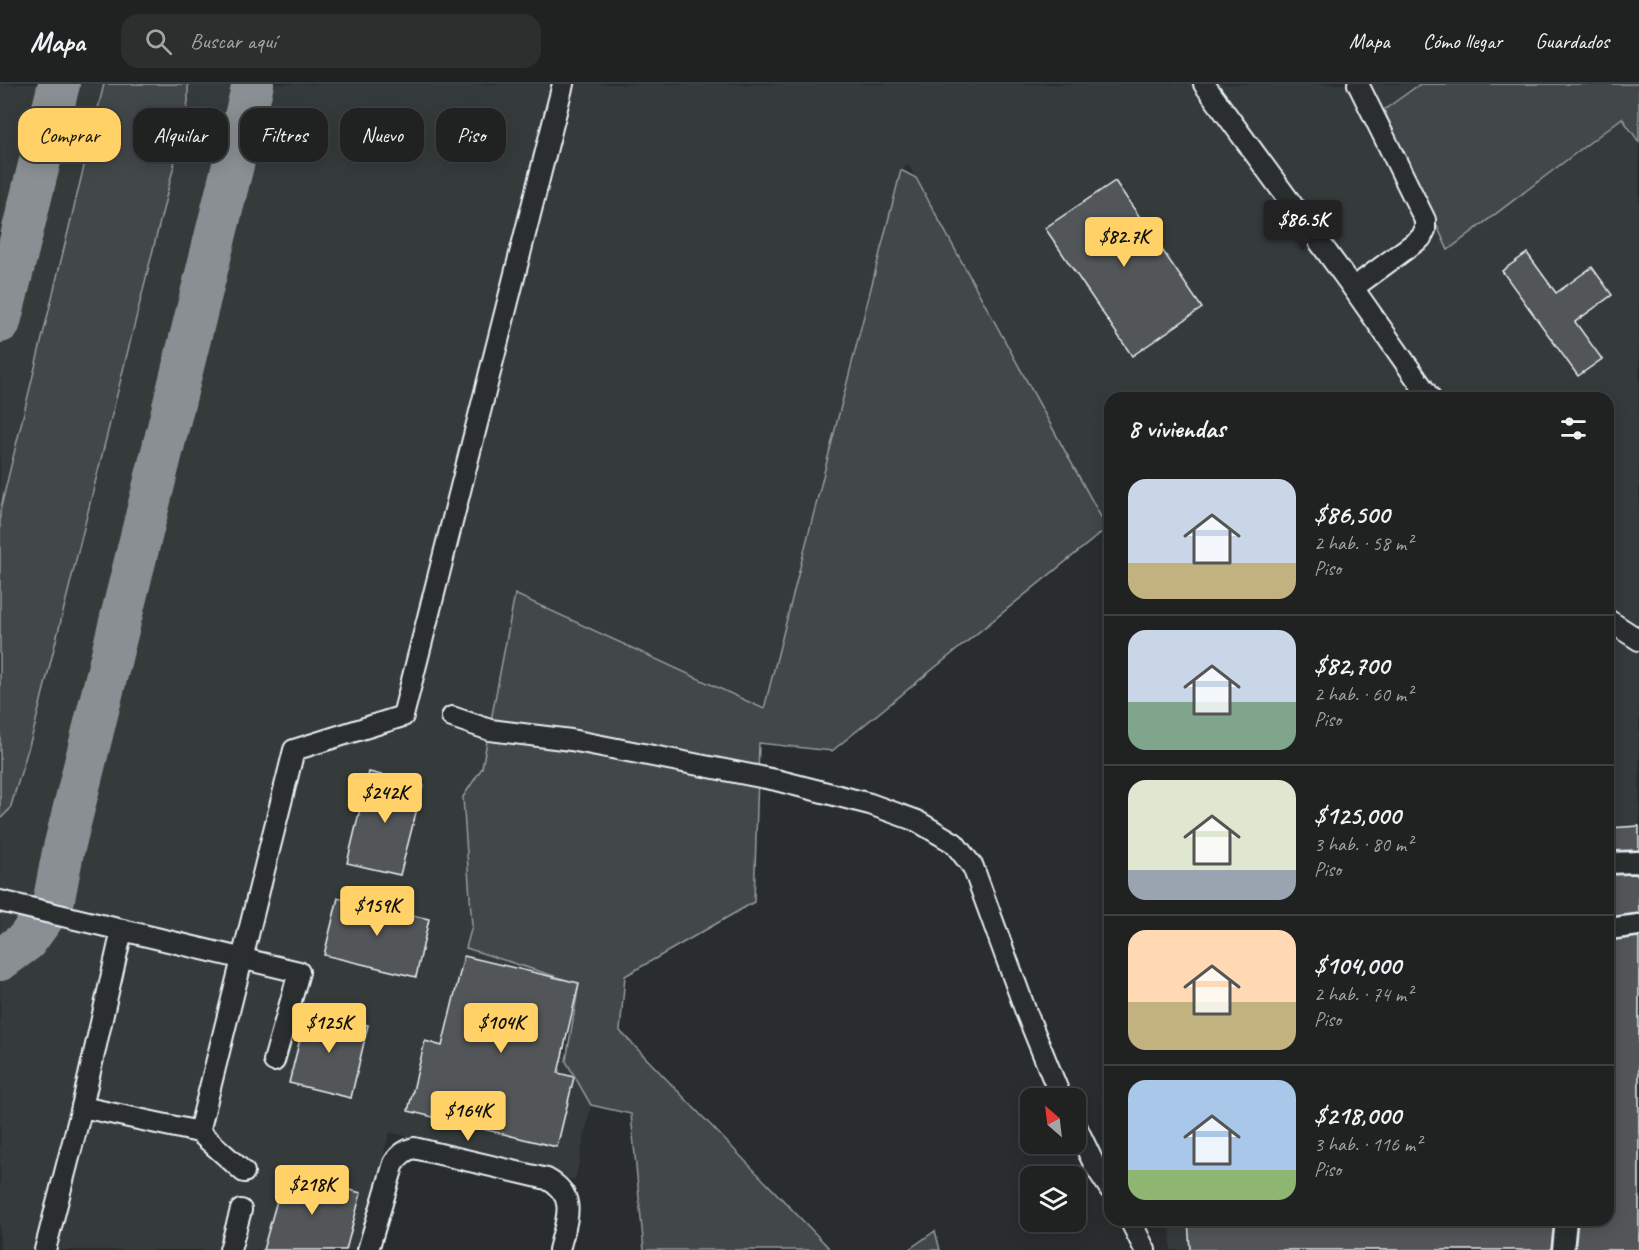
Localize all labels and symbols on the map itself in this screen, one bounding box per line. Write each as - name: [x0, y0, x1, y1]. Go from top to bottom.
- pin: $86.5K: [1254, 200, 1352, 251]
- pin: $82.7K: [1075, 217, 1173, 268]
- pin: $242K: [343, 773, 427, 824]
- pin: $159K: [335, 886, 419, 937]
- pin: $125K: [287, 1003, 371, 1054]
- pin: $104K: [459, 1003, 543, 1054]
- north arrow: [1020, 1088, 1086, 1154]
- pin: $164K: [426, 1091, 510, 1142]
- pin: $218K: [270, 1165, 354, 1216]

